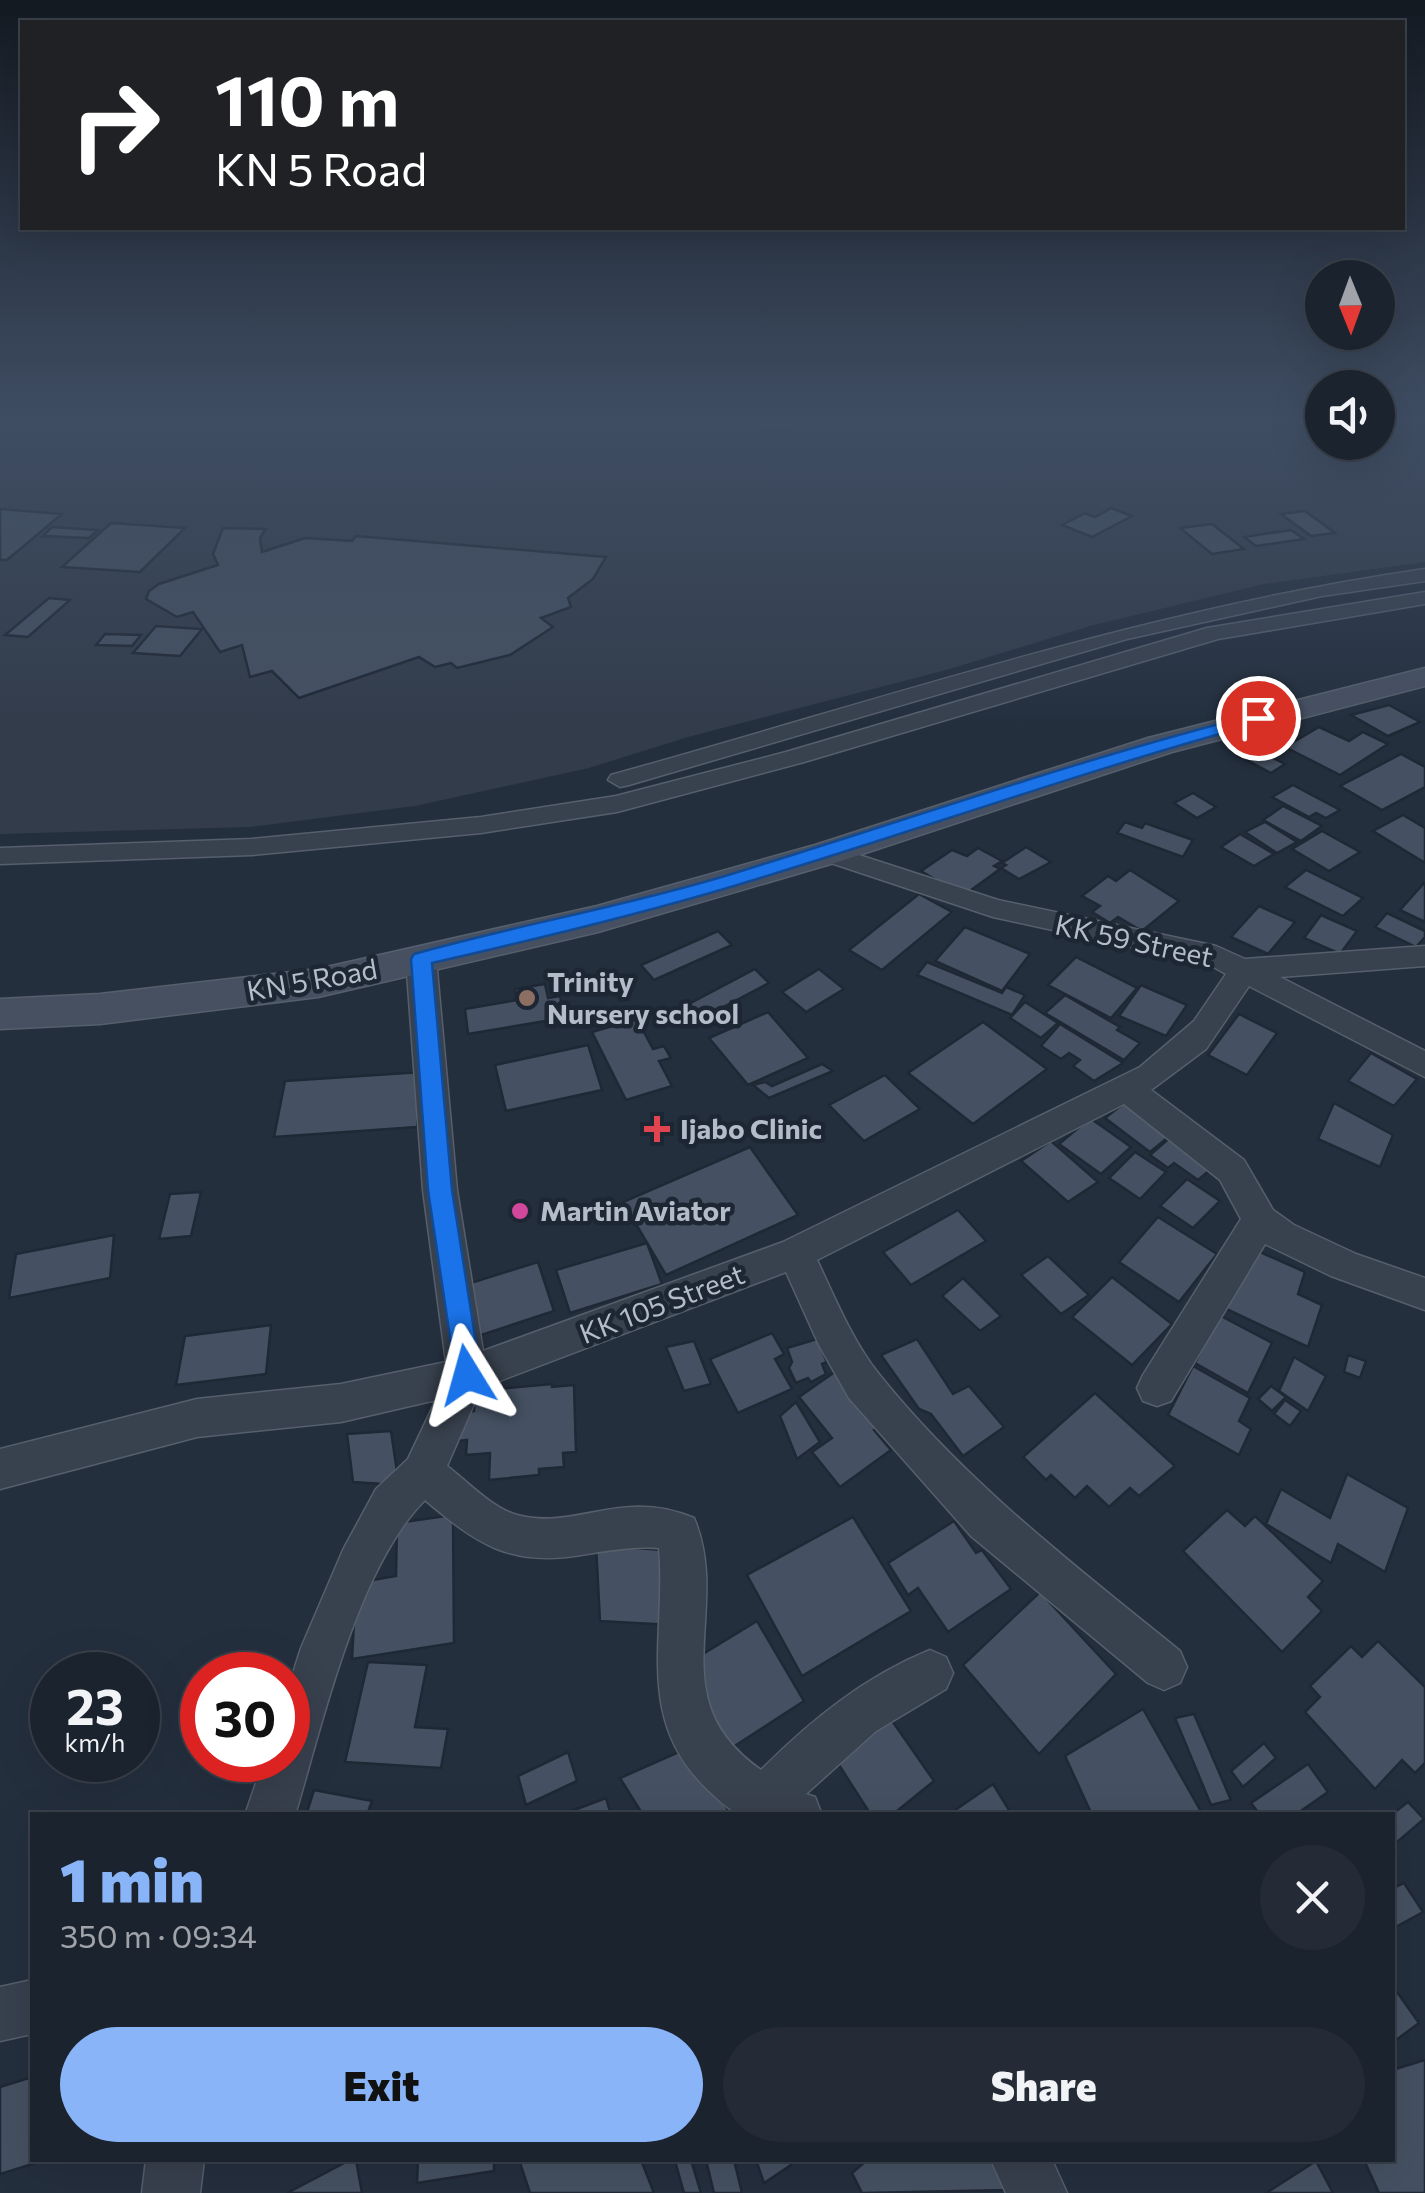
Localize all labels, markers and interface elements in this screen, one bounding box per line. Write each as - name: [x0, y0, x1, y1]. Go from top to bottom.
- text: 110 m: [215, 55, 399, 140]
- icon: right: [50, 60, 180, 190]
- text: KN 5 Road: [215, 140, 427, 195]
- north arrow: [1305, 260, 1395, 350]
- map controls: [1305, 260, 1395, 460]
- button: sound: [1305, 370, 1395, 460]
- pin: [1216, 676, 1301, 761]
- icon: arrive: [1231, 691, 1286, 746]
- street label: KK 59 Street: [1052, 907, 1216, 973]
- street label: KN 5 Road: [244, 951, 380, 1007]
- place label: Trinity Nursery school: [547, 964, 739, 1030]
- marker: Trinity Nursery school: [516, 987, 538, 1009]
- place label: Ijabo Clinic: [680, 1111, 822, 1145]
- marker: Ijabo Clinic: [644, 1116, 670, 1142]
- place label: Martin Aviator: [540, 1193, 731, 1227]
- marker: Martin Aviator: [509, 1200, 531, 1222]
- street label: KK 105 Street: [574, 1256, 749, 1350]
- position arrow: [415, 1323, 519, 1427]
- speed limit sign: 30: [180, 1652, 310, 1782]
- text: 23: [66, 1674, 124, 1735]
- text: km/h: [65, 1727, 125, 1757]
- text: 1 min: [60, 1841, 204, 1914]
- button: close: [1260, 1845, 1365, 1950]
- text: 350 m · 09:34: [60, 1915, 257, 1955]
- button: Exit: [60, 2027, 703, 2142]
- button: Share: [723, 2027, 1365, 2142]

